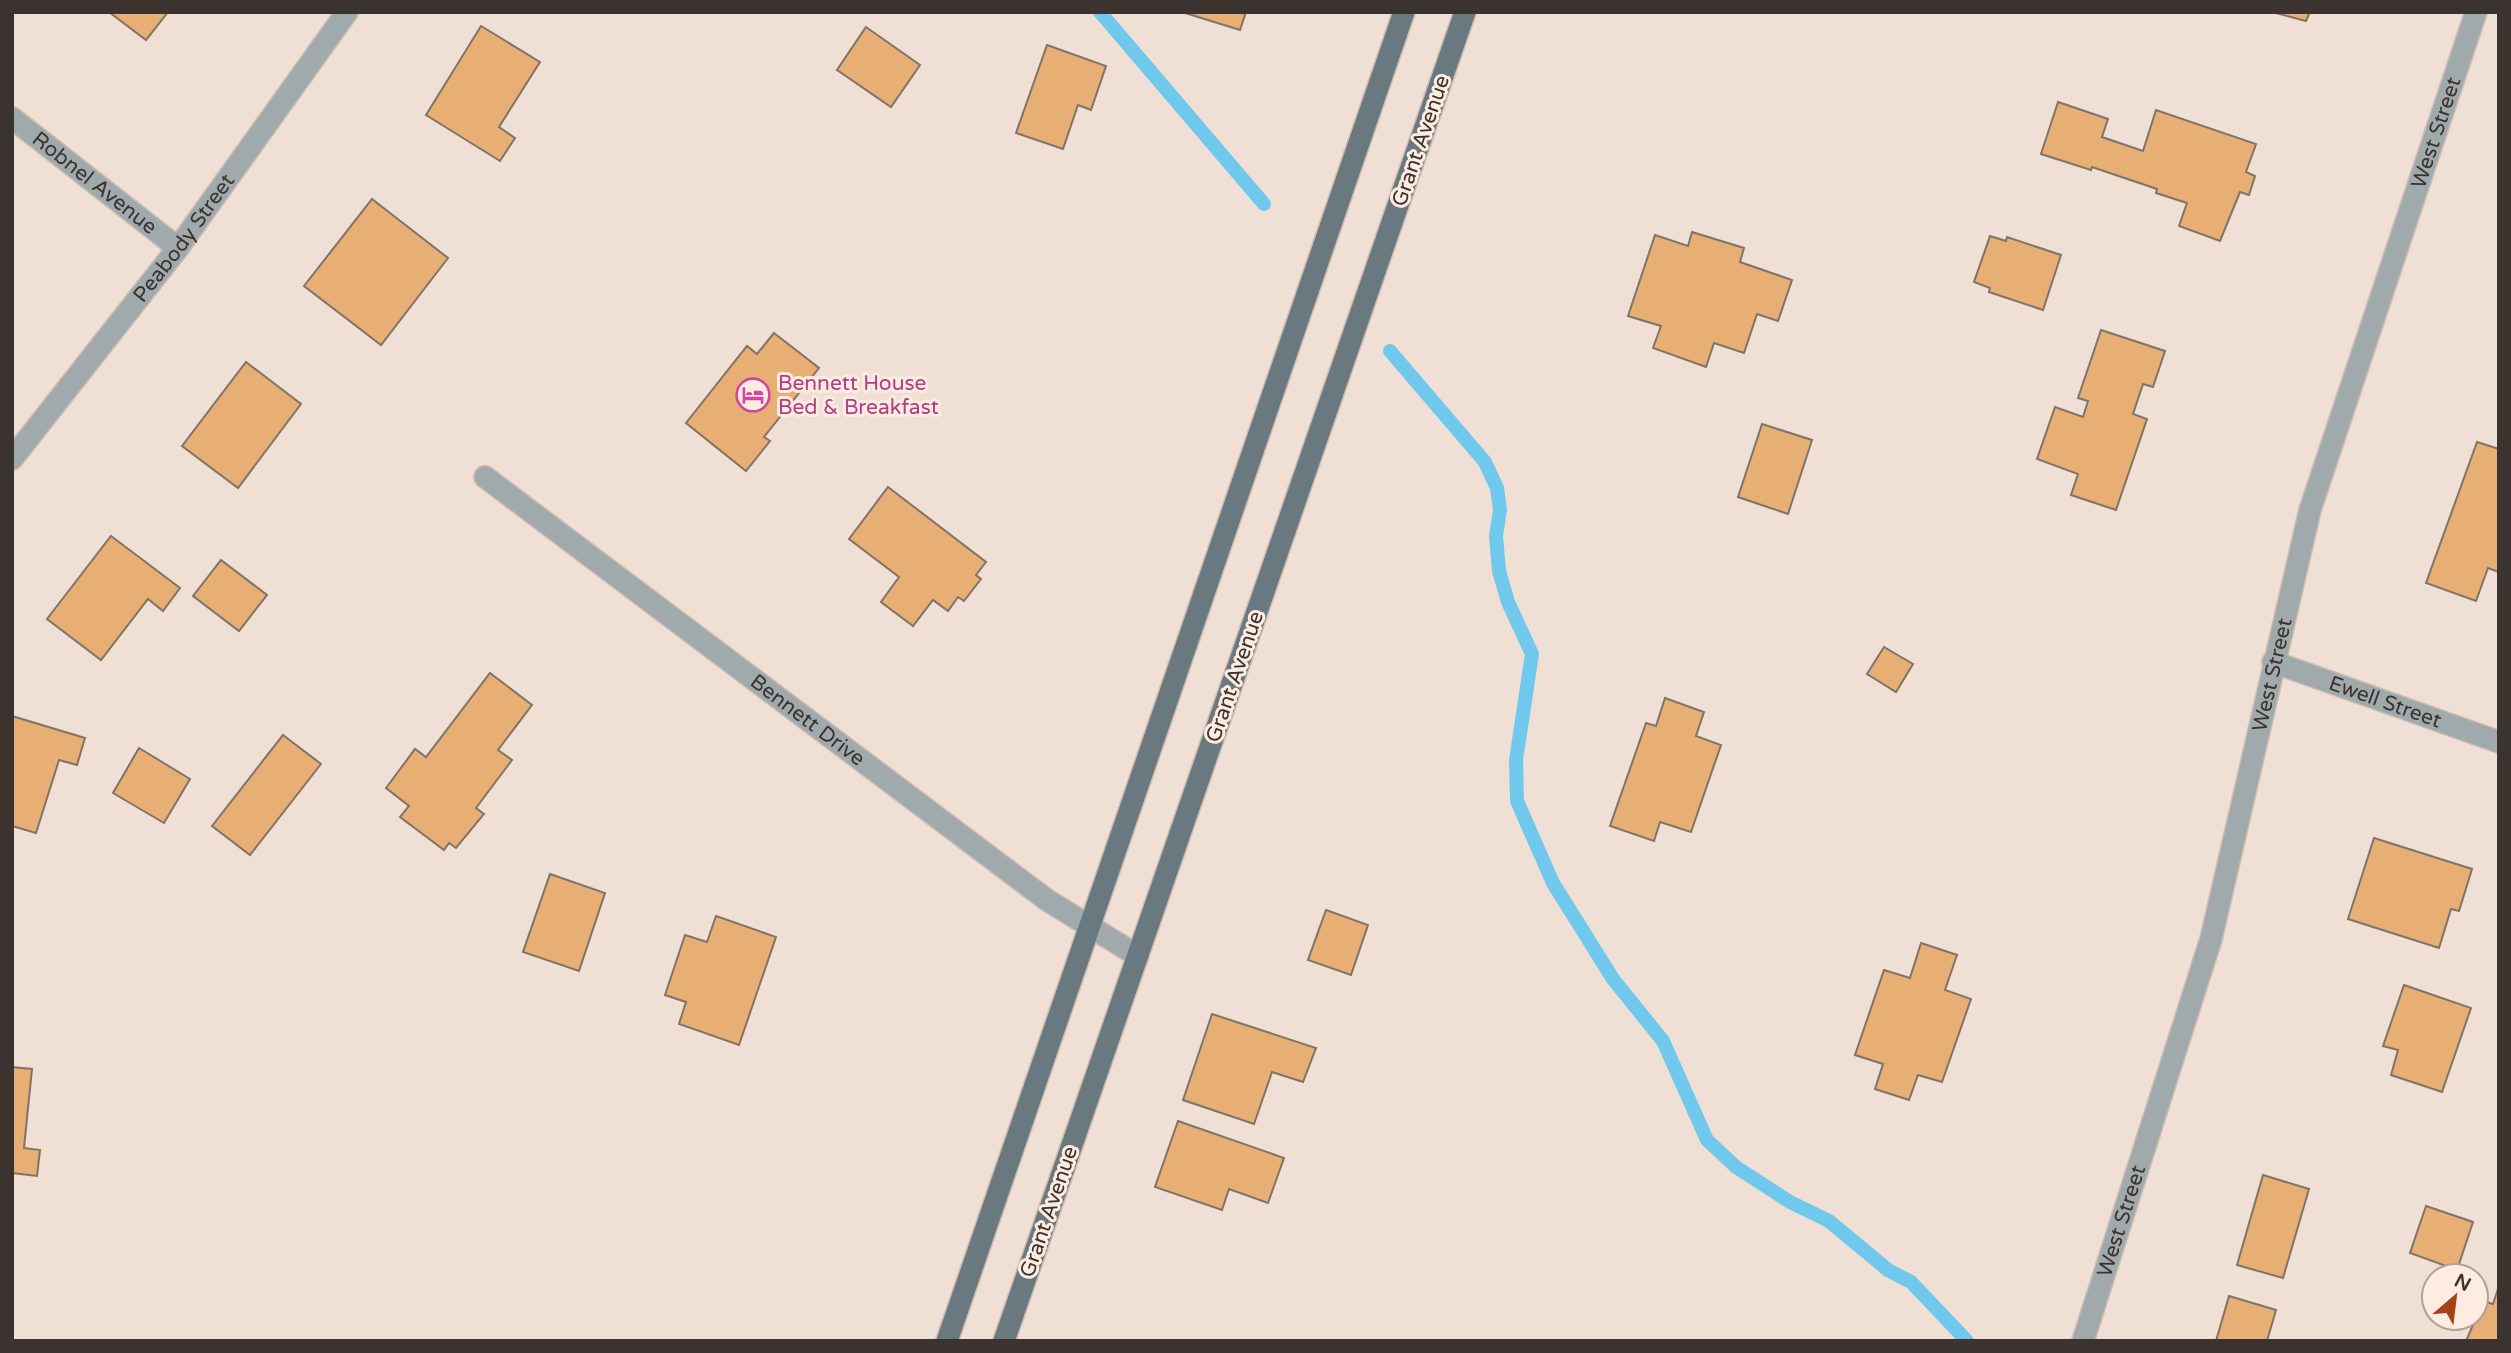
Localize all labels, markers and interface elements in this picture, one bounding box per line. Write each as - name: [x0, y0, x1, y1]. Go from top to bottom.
- street label: Grant Avenue: [1387, 72, 1455, 210]
- street label: West Street: [2406, 74, 2466, 191]
- street label: Robnel Avenue: [27, 126, 162, 239]
- street label: Peabody Street: [128, 169, 240, 307]
- place label: Bennett House Bed & Breakfast: [778, 371, 939, 420]
- hotel icon: Bennett House Bed & Breakfast: [734, 376, 772, 414]
- street label: Grant Avenue: [1201, 608, 1269, 746]
- street label: West Street: [2247, 616, 2297, 734]
- street label: Bennett Drive: [745, 669, 870, 771]
- street label: Ewell Street: [2326, 670, 2445, 733]
- street label: Grant Avenue: [1015, 1143, 1083, 1281]
- street label: West Street: [2092, 1162, 2151, 1280]
- north arrow: [2420, 1262, 2490, 1332]
- text: N: [2451, 1270, 2474, 1296]

